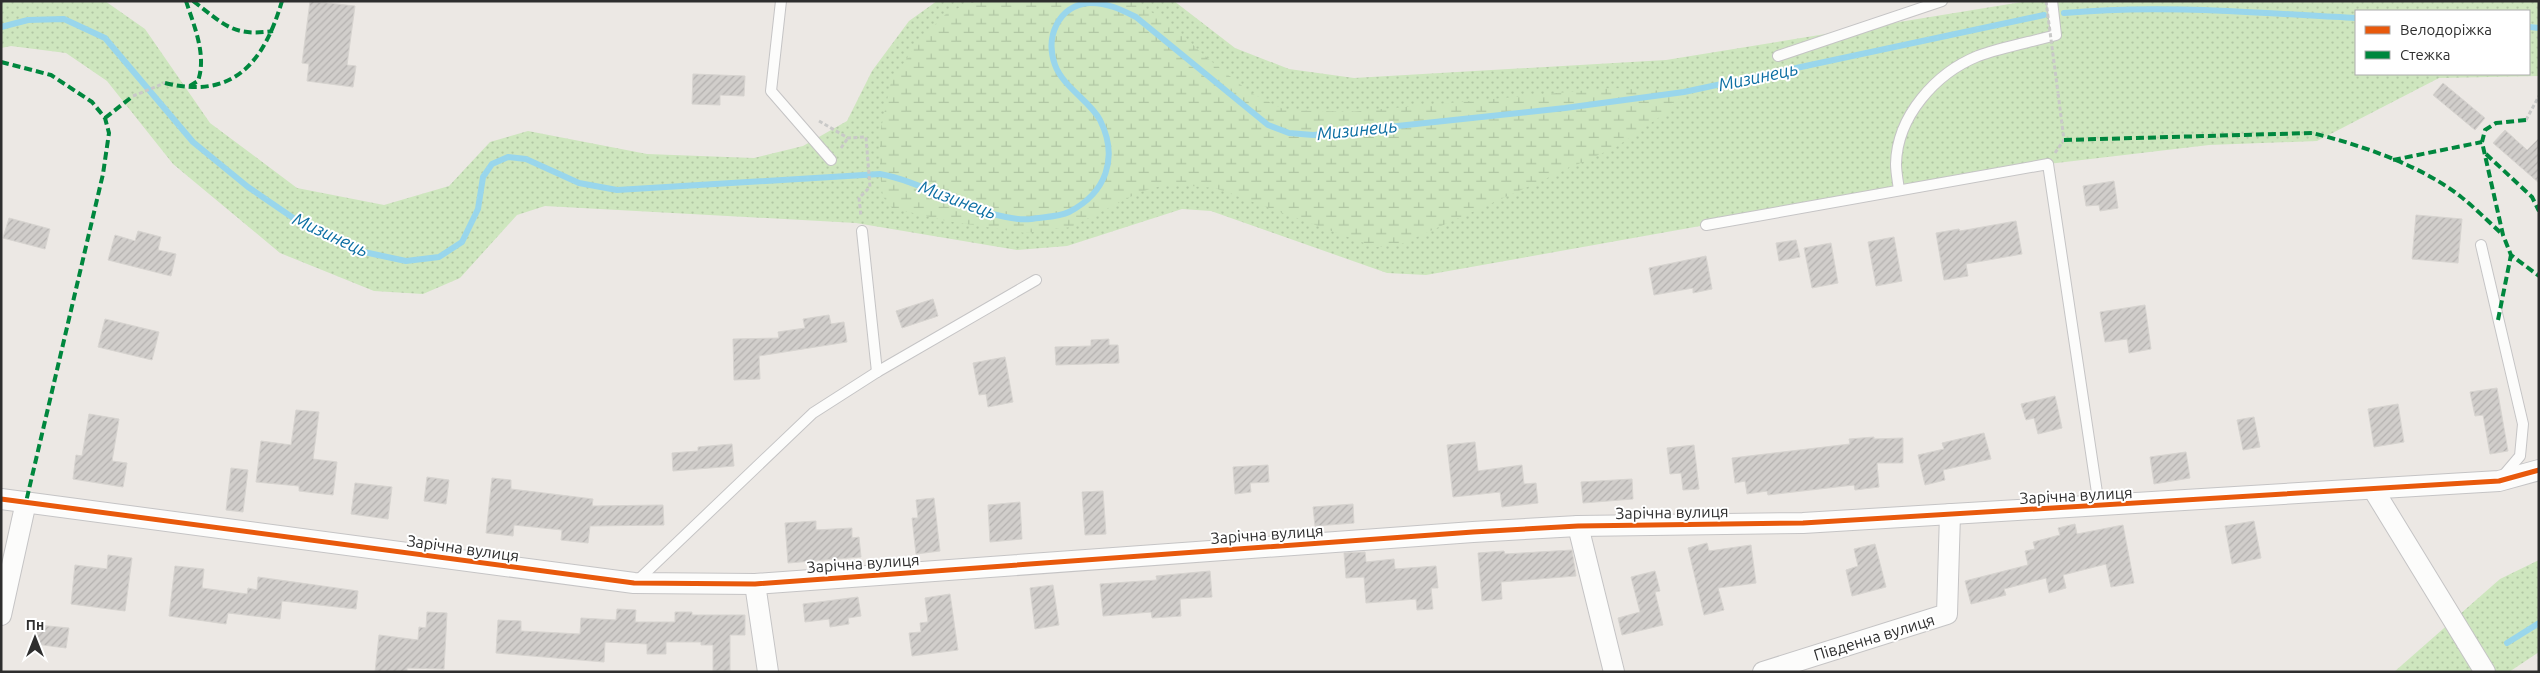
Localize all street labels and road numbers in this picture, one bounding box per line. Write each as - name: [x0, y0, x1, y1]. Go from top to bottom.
- street label: Зарічна вулиця: [2019, 483, 2133, 507]
- street label: Зарічна вулиця: [1615, 502, 1729, 522]
- street label: Зарічна вулиця: [1210, 521, 1324, 547]
- street label: Зарічна вулиця: [406, 531, 520, 565]
- street label: Зарічна вулиця: [806, 550, 920, 576]
- street label: Південна вулиця: [1811, 610, 1937, 664]

